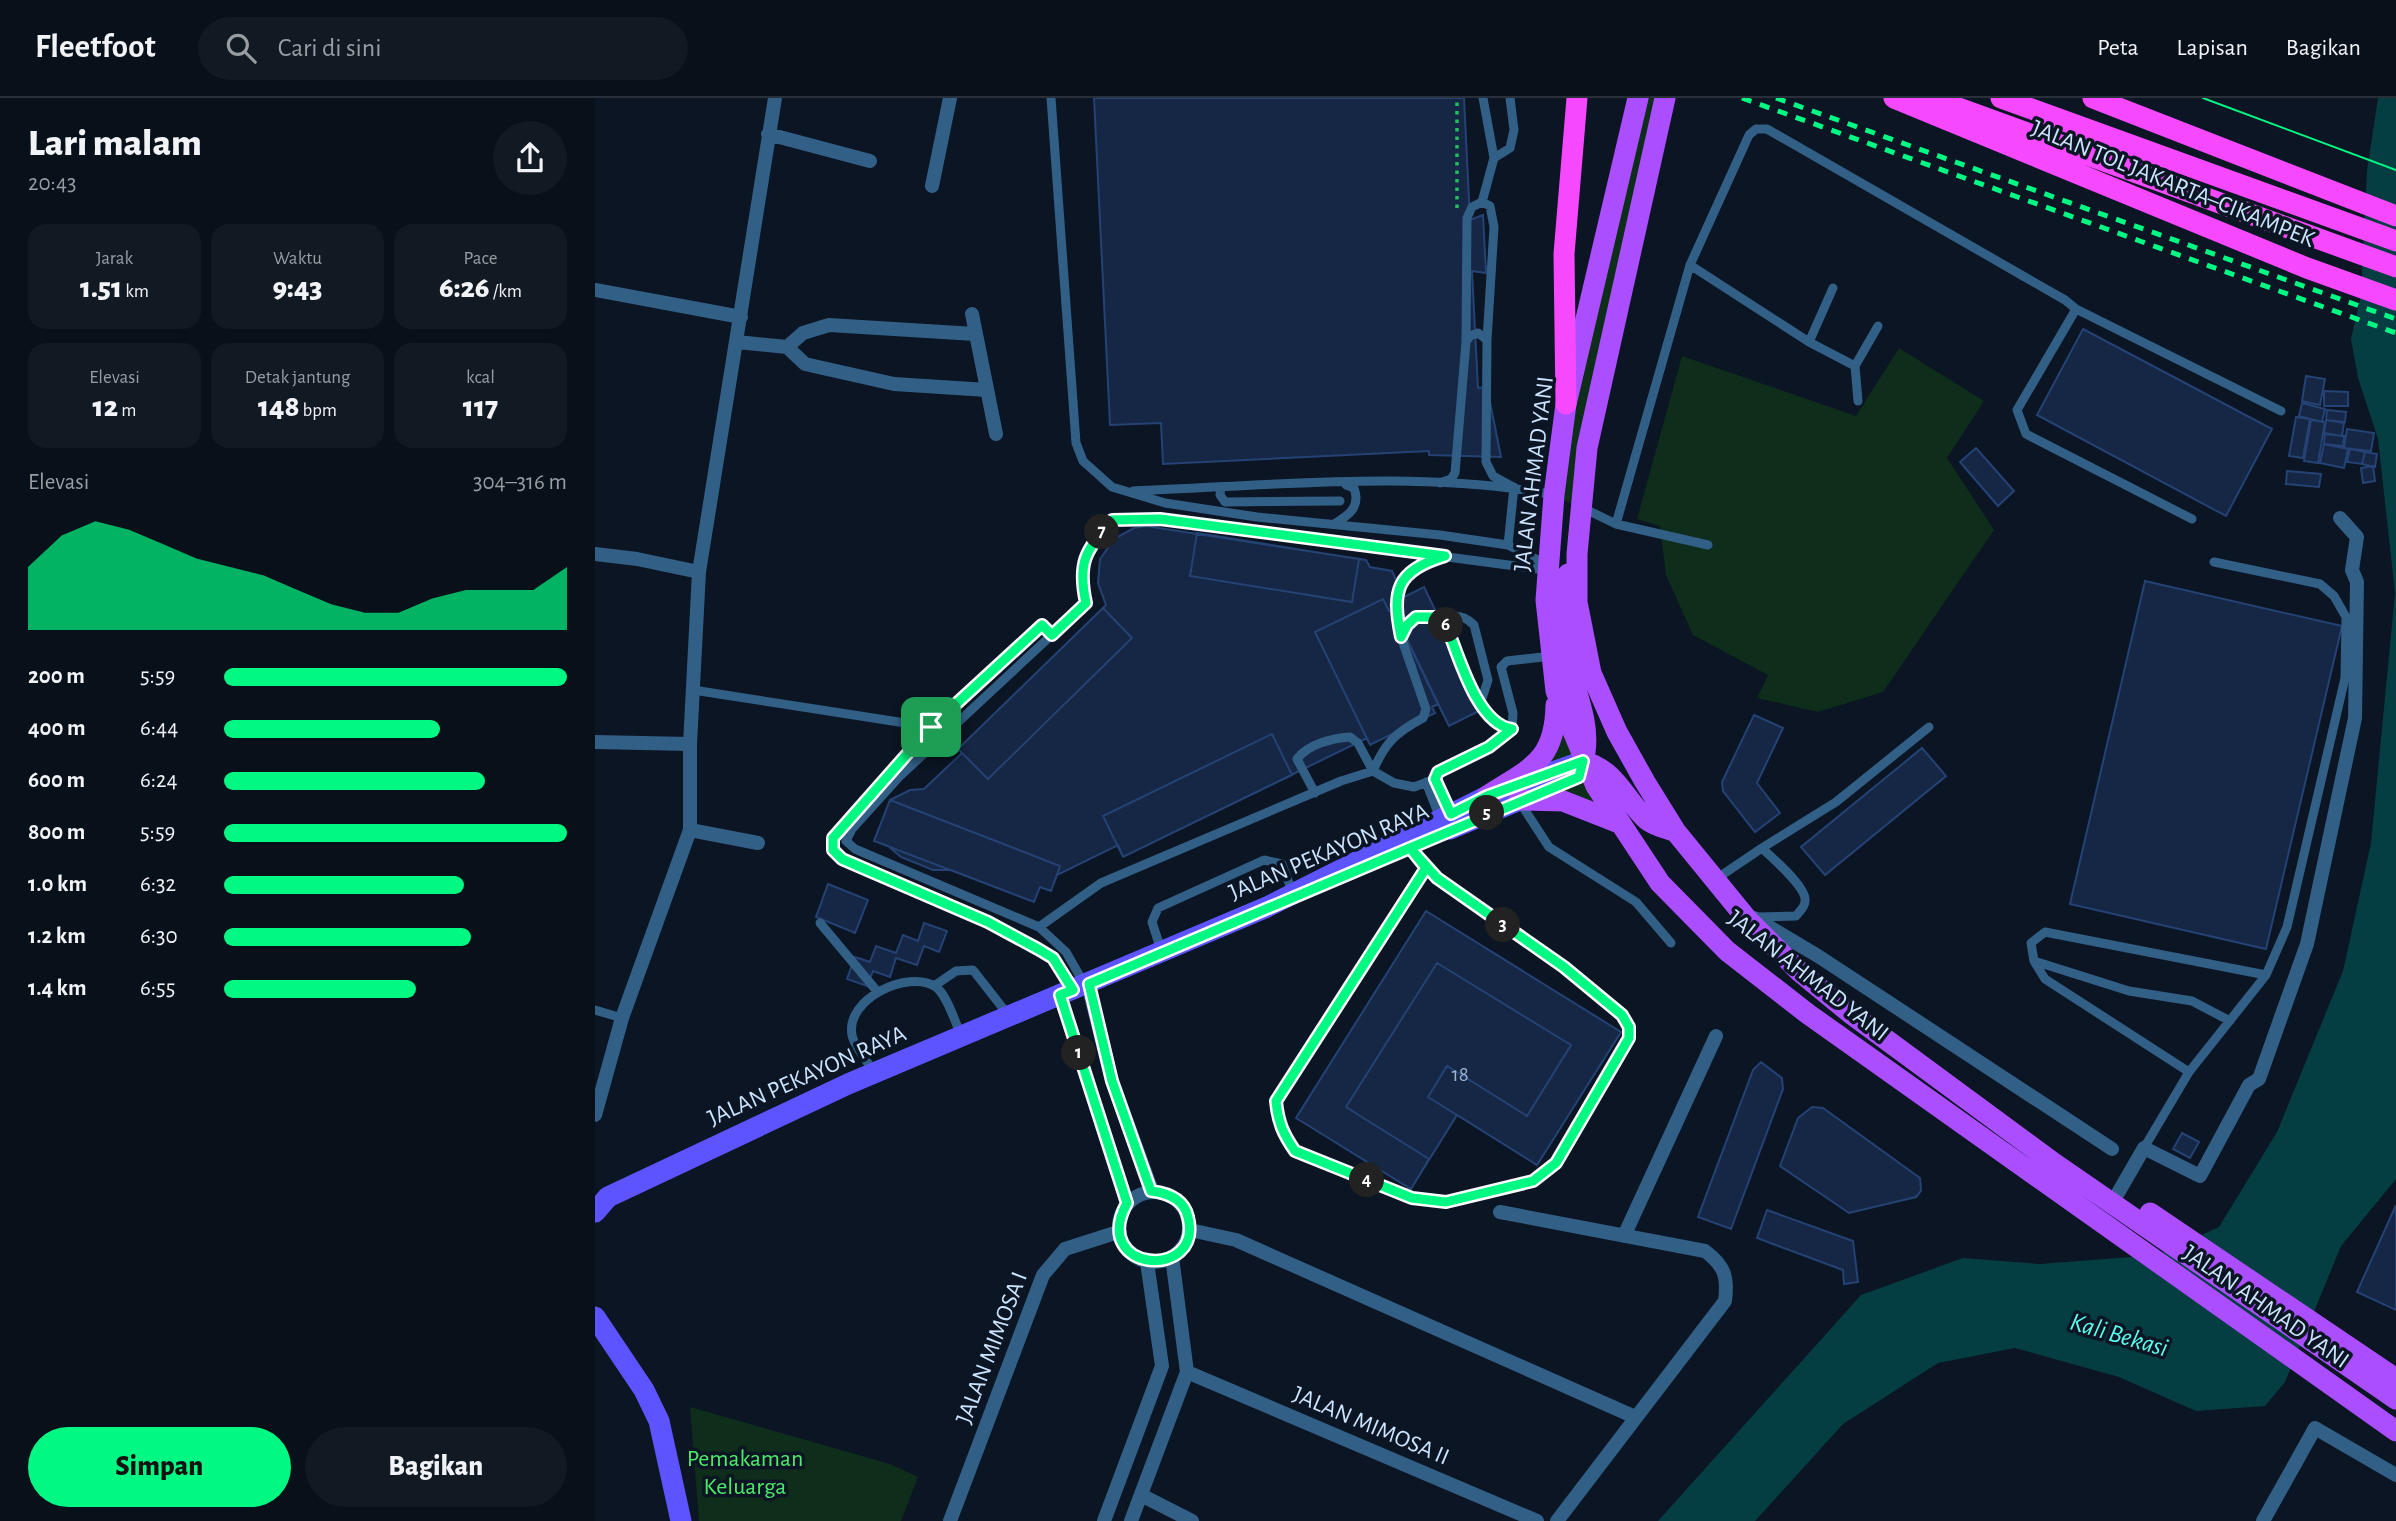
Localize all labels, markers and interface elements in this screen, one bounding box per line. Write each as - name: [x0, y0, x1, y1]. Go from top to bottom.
- search box: [198, 17, 688, 80]
- icon: search: [222, 29, 260, 67]
- text: Fleetfoot: [35, 31, 156, 64]
- text: Cari di sini: [278, 35, 382, 61]
- text: Peta: [2097, 36, 2139, 60]
- text: Lapisan: [2177, 36, 2248, 60]
- text: Bagikan: [2286, 36, 2361, 60]
- street label: JALAN TOL JAKARTA–CIKAMPEK: [2028, 116, 2319, 252]
- button: share: [493, 121, 567, 195]
- text: Lari malam: [28, 125, 202, 163]
- text: 20:43: [28, 172, 76, 195]
- text: Jarak: [96, 249, 133, 268]
- text: Waktu: [273, 249, 322, 268]
- text: Pace: [463, 249, 498, 268]
- text: 1.51: [80, 273, 122, 303]
- text: 9:43: [272, 273, 323, 303]
- text: 6:26: [439, 273, 490, 303]
- text: km: [122, 282, 149, 301]
- text: /km: [490, 282, 522, 301]
- text: Elevasi: [89, 368, 140, 387]
- text: Detak jantung: [245, 368, 350, 387]
- text: kcal: [466, 368, 495, 387]
- street label: JALAN AHMAD YANI: [1510, 375, 1558, 573]
- text: 12: [93, 392, 118, 422]
- text: 148: [258, 392, 299, 422]
- text: 117: [463, 392, 498, 422]
- text: m: [118, 401, 136, 420]
- text: bpm: [299, 401, 337, 420]
- text: Elevasi: [28, 471, 89, 494]
- text: 304–316 m: [473, 471, 567, 494]
- pin: 7: [1085, 514, 1119, 550]
- text: 7: [1097, 522, 1106, 541]
- pin: 6: [1429, 608, 1463, 642]
- text: 6: [1441, 615, 1450, 634]
- text: 200 m: [28, 665, 85, 688]
- text: 5:59: [140, 665, 175, 688]
- pin: [901, 697, 961, 757]
- icon: arrive: [912, 708, 950, 746]
- text: 400 m: [28, 717, 86, 740]
- text: 6:44: [140, 717, 178, 740]
- text: 600 m: [28, 769, 85, 792]
- text: 6:24: [140, 769, 178, 792]
- pin: 5: [1469, 796, 1505, 830]
- street label: JALAN PEKAYON RAYA: [1226, 799, 1432, 905]
- text: 5: [1482, 803, 1491, 822]
- text: 800 m: [28, 821, 85, 844]
- text: 5:59: [140, 821, 175, 844]
- text: 1.0 km: [28, 873, 87, 896]
- text: 6:32: [140, 873, 176, 896]
- street label: JALAN AHMAD YANI: [1723, 906, 1893, 1046]
- pin: 3: [1485, 908, 1521, 942]
- text: 3: [1498, 915, 1507, 934]
- text: 1.2 km: [28, 925, 86, 948]
- text: 6:30: [140, 925, 178, 948]
- text: 1.4 km: [28, 977, 87, 1000]
- text: 6:55: [140, 977, 175, 1000]
- street label: JALAN PEKAYON RAYA: [704, 1021, 910, 1131]
- pin: 1: [1061, 1035, 1097, 1070]
- text: 1: [1075, 1043, 1082, 1062]
- house number: 18: [1451, 1064, 1469, 1085]
- pin: 4: [1349, 1162, 1385, 1198]
- text: 4: [1362, 1170, 1371, 1189]
- street label: JALAN AHMAD YANI: [2179, 1241, 2353, 1373]
- street label: JALAN MIMOSA I: [952, 1269, 1032, 1427]
- water label: Kali Bekasi: [2067, 1309, 2171, 1361]
- street label: JALAN MIMOSA II: [1289, 1382, 1453, 1470]
- button: Simpan: [28, 1427, 291, 1507]
- button: Bagikan: [305, 1427, 567, 1507]
- park label: Pemakaman Keluarga: [687, 1447, 803, 1499]

